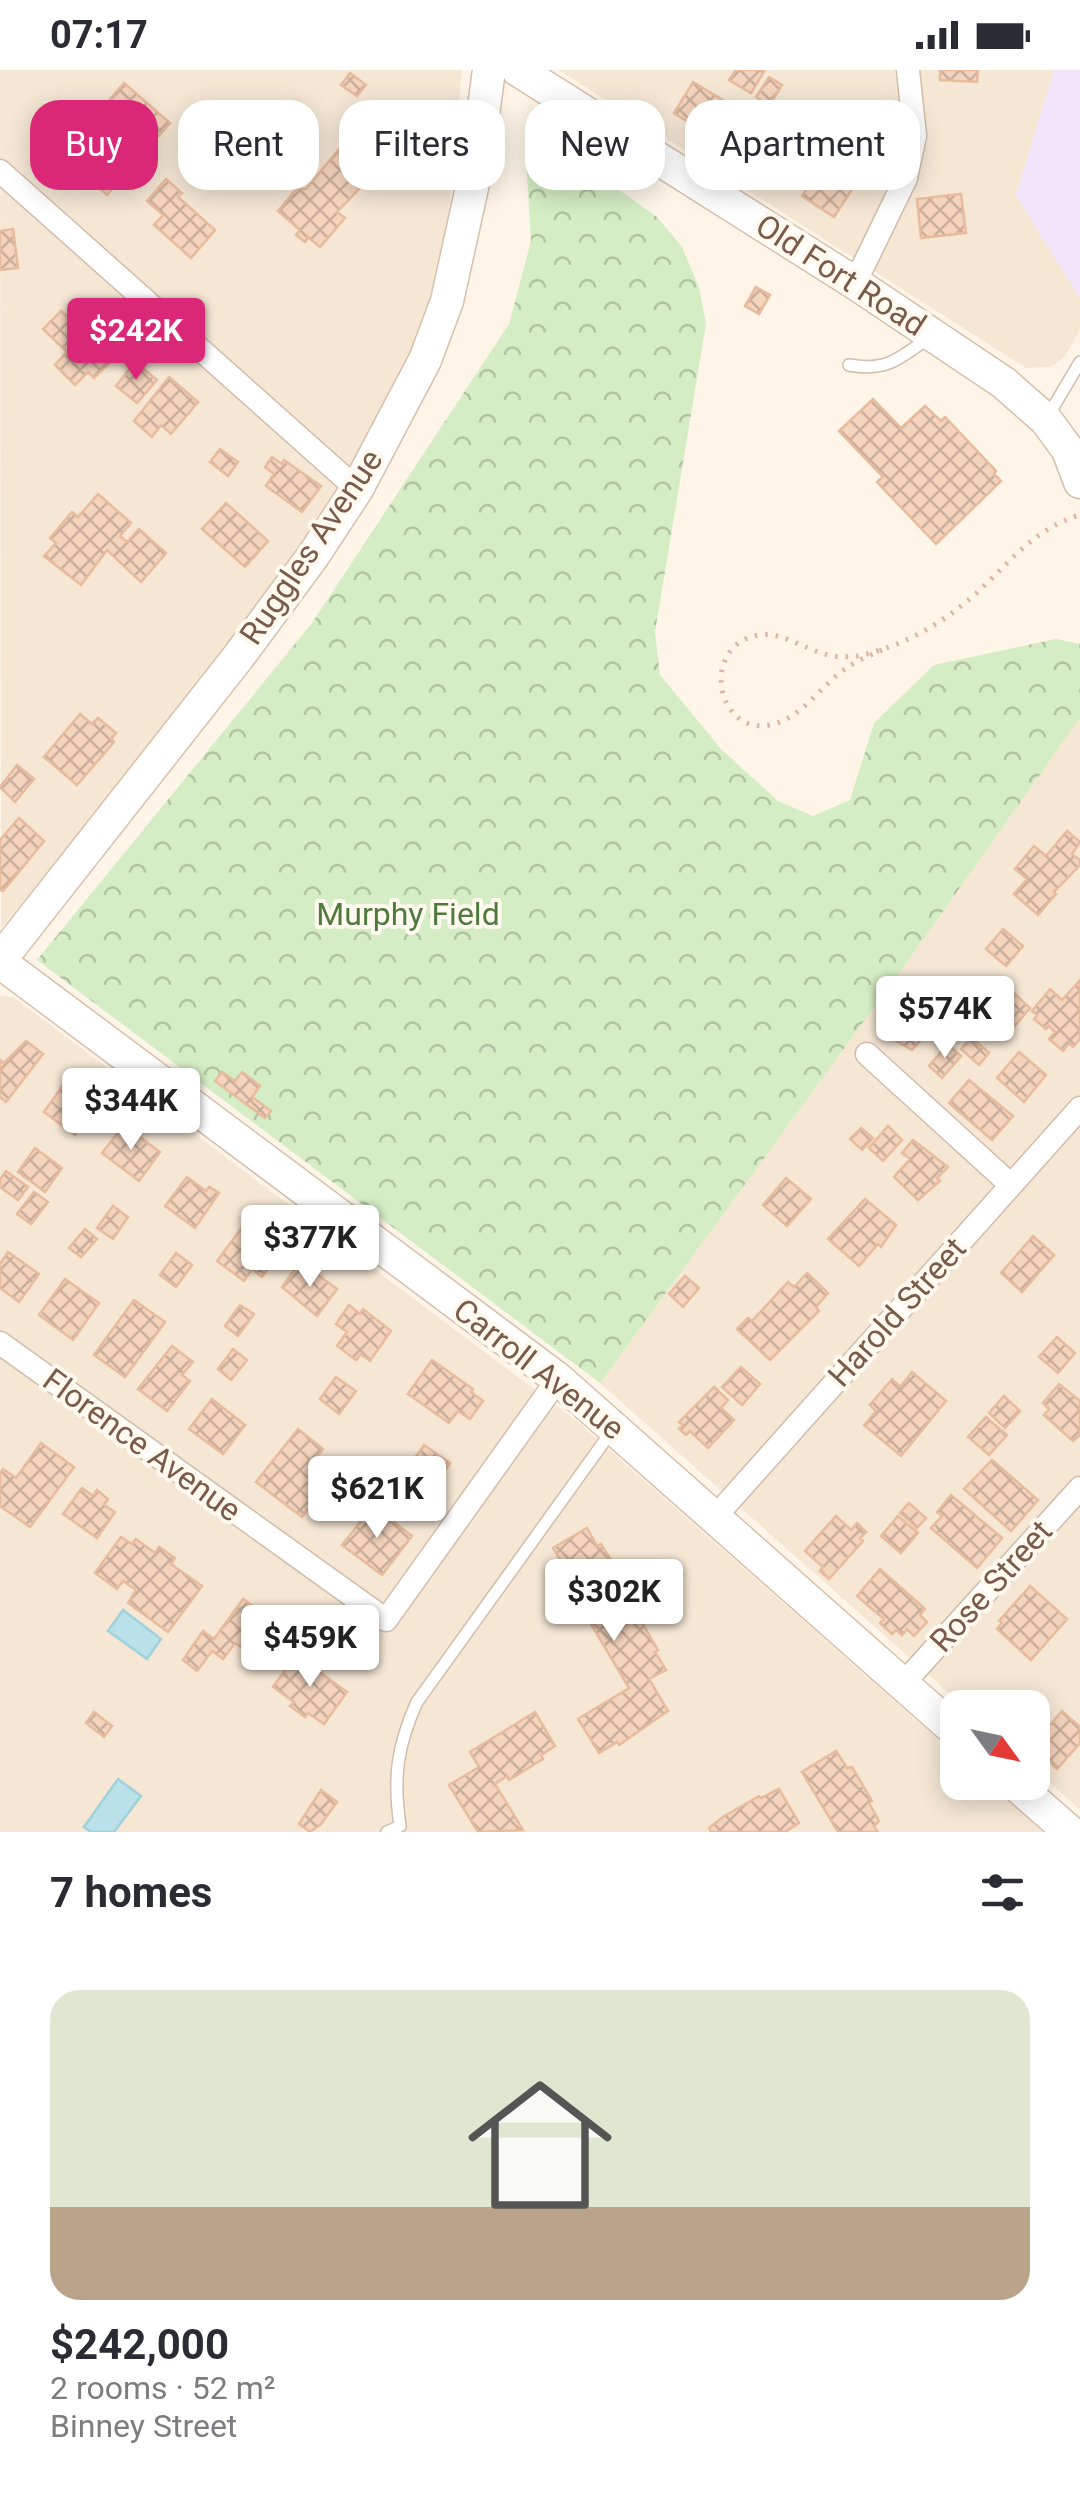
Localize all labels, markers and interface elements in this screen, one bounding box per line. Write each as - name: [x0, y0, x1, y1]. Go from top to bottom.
- text: 07:17: [50, 13, 148, 57]
- chip: Buy: [30, 100, 158, 190]
- chip: Rent: [178, 100, 319, 190]
- chip: Filters: [339, 100, 505, 190]
- chip: New: [525, 100, 665, 190]
- chip: Apartment: [685, 100, 920, 190]
- street label: Old Fort Road: [749, 206, 933, 344]
- pin: $242K: [66, 298, 206, 383]
- text: $242K: [89, 311, 183, 349]
- street label: Ruggles Avenue: [232, 442, 390, 652]
- park label: Murphy Field: [316, 895, 500, 933]
- pin: $574K: [875, 976, 1015, 1061]
- text: $574K: [898, 989, 992, 1027]
- pin: $344K: [61, 1068, 201, 1153]
- text: $344K: [84, 1081, 178, 1119]
- pin: $377K: [240, 1205, 380, 1290]
- text: $377K: [263, 1218, 357, 1256]
- street label: Harold Street: [820, 1230, 974, 1394]
- street label: Carroll Avenue: [446, 1291, 632, 1447]
- street label: Florence Avenue: [36, 1361, 248, 1529]
- pin: $621K: [307, 1456, 447, 1541]
- text: $621K: [330, 1469, 424, 1507]
- street label: Rose Street: [922, 1512, 1060, 1660]
- pin: $302K: [544, 1559, 684, 1644]
- text: $302K: [567, 1572, 661, 1610]
- pin: $459K: [240, 1605, 380, 1690]
- text: $459K: [263, 1618, 357, 1656]
- north arrow: [940, 1690, 1050, 1800]
- map controls: [940, 1690, 1050, 1800]
- icon: filters: [975, 1865, 1030, 1920]
- text: 7 homes: [50, 1868, 212, 1917]
- icon: home: [450, 2055, 630, 2235]
- text: $242,000: [50, 2320, 229, 2369]
- text: 2 rooms · 52 m²: [50, 2369, 275, 2407]
- text: Binney Street: [50, 2407, 237, 2445]

